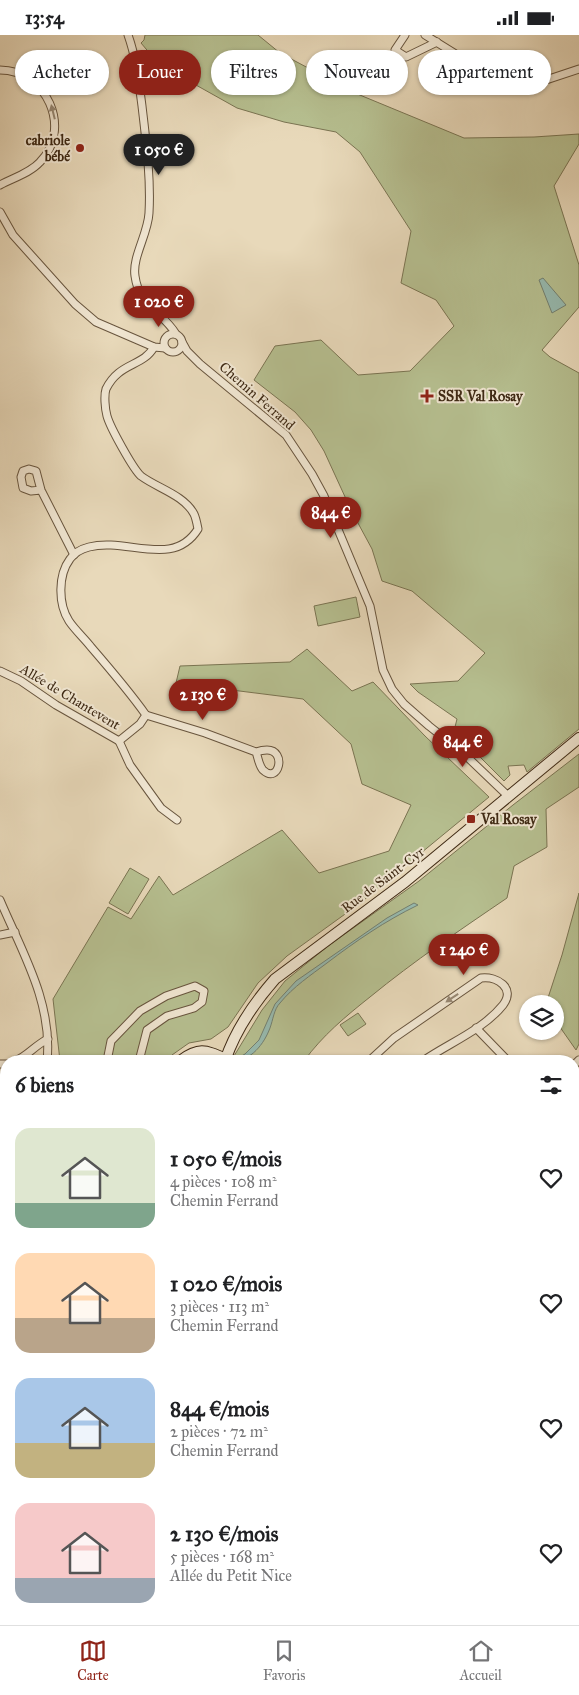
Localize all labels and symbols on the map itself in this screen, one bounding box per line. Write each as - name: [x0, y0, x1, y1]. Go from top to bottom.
- one-way arrow: [49, 104, 57, 119]
- place label: cabriole bébé: [26, 132, 71, 165]
- pin: 1 050 €: [113, 133, 205, 176]
- marker: cabriole bébé: [74, 142, 86, 154]
- pin: 1 020 €: [113, 285, 205, 328]
- street label: Chemin Ferrand: [216, 358, 298, 434]
- place label: SSR Val Rosay: [438, 388, 524, 406]
- marker: SSR Val Rosay: [420, 389, 434, 403]
- pin: 844 €: [296, 497, 366, 539]
- street label: Allée de Chantevent: [16, 660, 123, 734]
- pin: 2 130 €: [157, 679, 249, 721]
- pin: 844 €: [428, 725, 498, 768]
- place label: Val Rosay: [480, 811, 538, 829]
- marker: Val Rosay: [465, 813, 477, 825]
- street label: Rue de Saint-Cyr: [338, 843, 428, 917]
- pin: 1 240 €: [418, 933, 510, 976]
- one-way arrow: [445, 993, 458, 1003]

